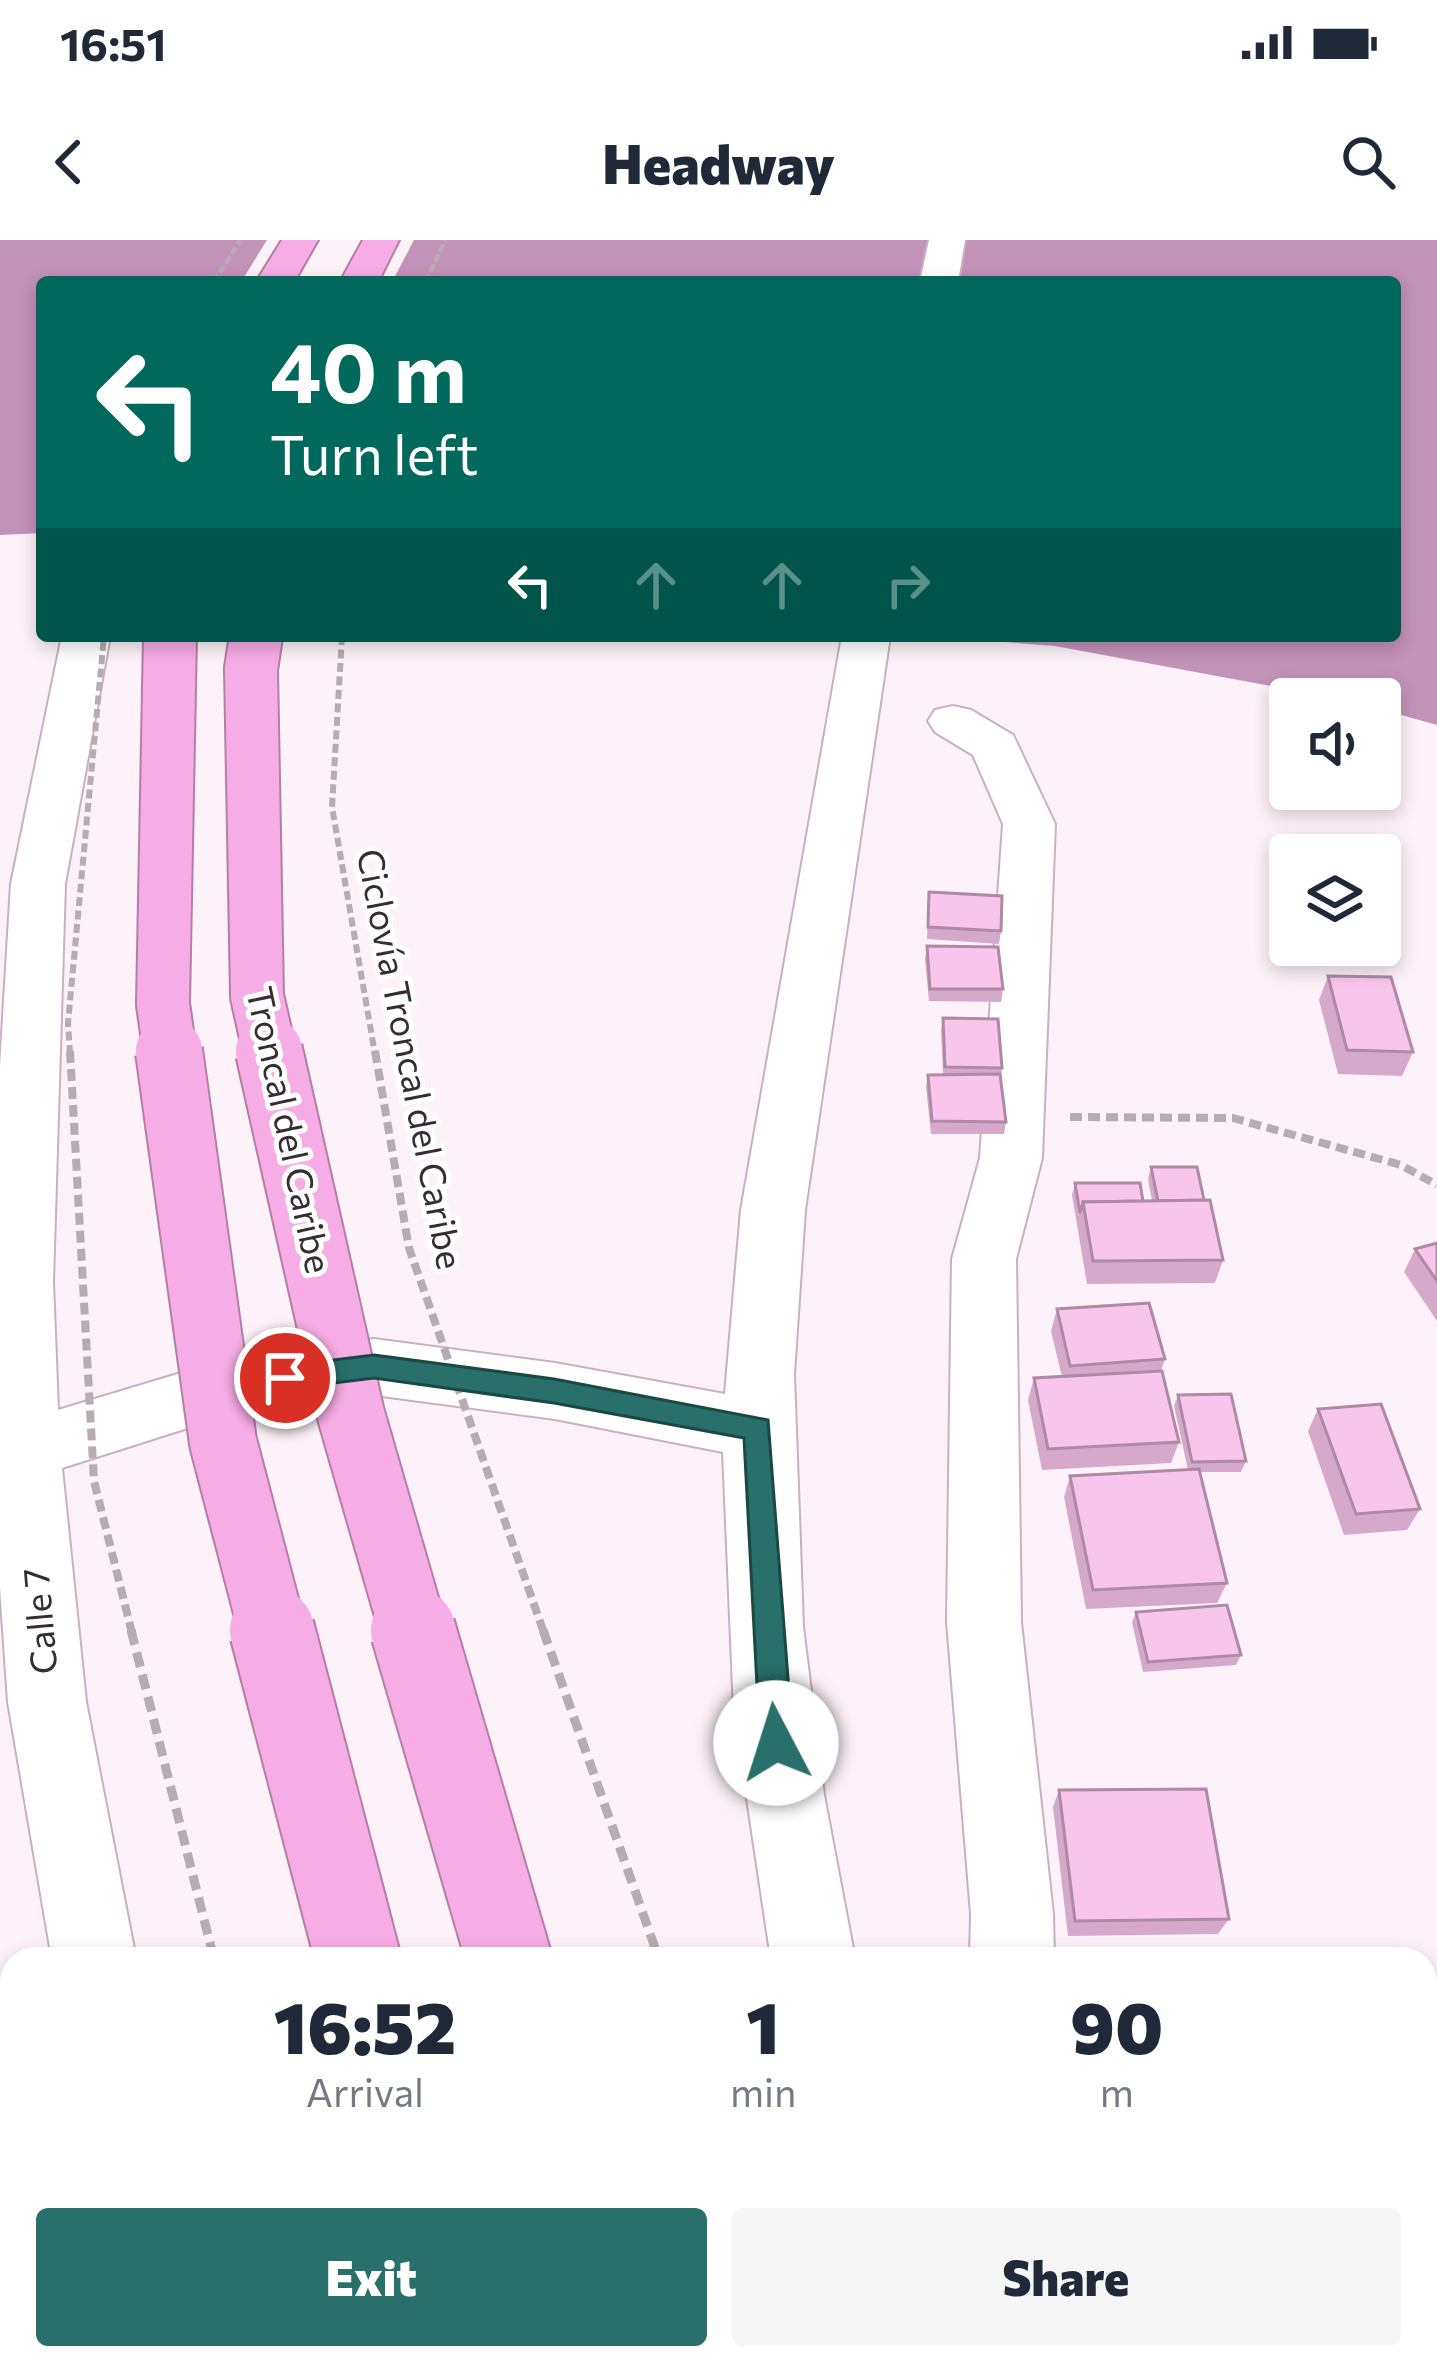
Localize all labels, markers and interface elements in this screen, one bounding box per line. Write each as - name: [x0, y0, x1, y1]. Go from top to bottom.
- text: 16:51: [60, 15, 167, 70]
- icon: back: [36, 129, 102, 195]
- text: Headway: [602, 129, 835, 195]
- icon: search: [1335, 129, 1401, 195]
- text: 40 m: [270, 318, 467, 420]
- icon: left: [72, 324, 228, 480]
- text: Turn left: [270, 420, 478, 486]
- icon: left: [497, 552, 563, 618]
- icon: ahead: [623, 552, 689, 618]
- icon: ahead: [749, 552, 815, 618]
- icon: right: [875, 552, 941, 618]
- map controls: [1269, 678, 1401, 966]
- button: sound: [1269, 678, 1401, 810]
- button: layers: [1269, 834, 1401, 966]
- street label: Ciclovía Troncal del Caribe: [350, 845, 474, 1272]
- street label: Troncal del Caribe: [239, 982, 343, 1277]
- pin: [234, 1327, 336, 1429]
- icon: arrive: [252, 1345, 318, 1411]
- street label: Calle 7: [11, 1566, 65, 1676]
- position arrow: [713, 1680, 839, 1806]
- text: 16:52: [274, 1981, 456, 2069]
- text: 1: [746, 1981, 780, 2069]
- text: 90: [1070, 1981, 1163, 2069]
- text: Arrival: [306, 2067, 424, 2115]
- text: min: [730, 2067, 796, 2115]
- text: m: [1100, 2067, 1134, 2115]
- button: Exit: [36, 2208, 707, 2346]
- button: Share: [731, 2208, 1401, 2346]

